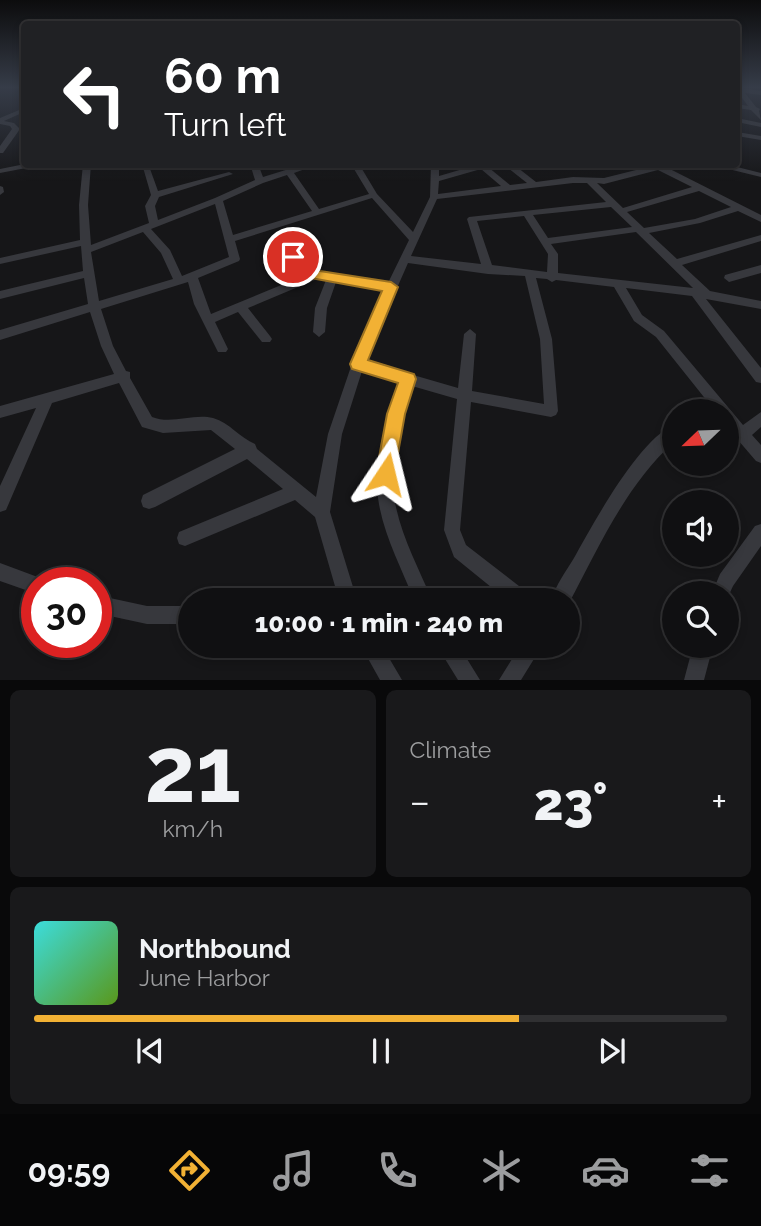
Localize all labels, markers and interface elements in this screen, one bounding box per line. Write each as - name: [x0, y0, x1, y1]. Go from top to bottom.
- text: 60 m: [164, 47, 281, 104]
- icon: left: [49, 49, 140, 140]
- text: Turn left: [164, 106, 286, 143]
- pin: [263, 227, 323, 287]
- icon: arrive: [274, 238, 312, 276]
- north arrow: [662, 399, 738, 476]
- map controls: [662, 399, 739, 658]
- position arrow: [349, 437, 423, 511]
- button: sound: [662, 490, 739, 567]
- speed limit sign: 30: [21, 567, 112, 658]
- button: search: [662, 581, 739, 658]
- text: 10:00 · 1 min · 240 m: [255, 608, 503, 638]
- text: 21: [145, 716, 241, 823]
- text: Climate: [410, 736, 491, 763]
- text: 23°: [533, 771, 608, 832]
- text: −: [410, 779, 430, 824]
- text: +: [711, 779, 727, 824]
- text: km/h: [162, 815, 223, 842]
- text: Northbound: [139, 934, 291, 964]
- text: June Harbor: [139, 964, 270, 991]
- icon: previous: [131, 1032, 169, 1070]
- icon: pause: [362, 1032, 400, 1070]
- icon: next: [593, 1032, 631, 1070]
- icon: directions: [165, 1146, 214, 1195]
- icon: music: [269, 1146, 318, 1195]
- icon: phone: [373, 1146, 422, 1195]
- icon: climate: [477, 1146, 526, 1195]
- icon: car: [581, 1146, 630, 1195]
- icon: filters: [685, 1146, 734, 1195]
- text: 09:59: [27, 1152, 110, 1189]

